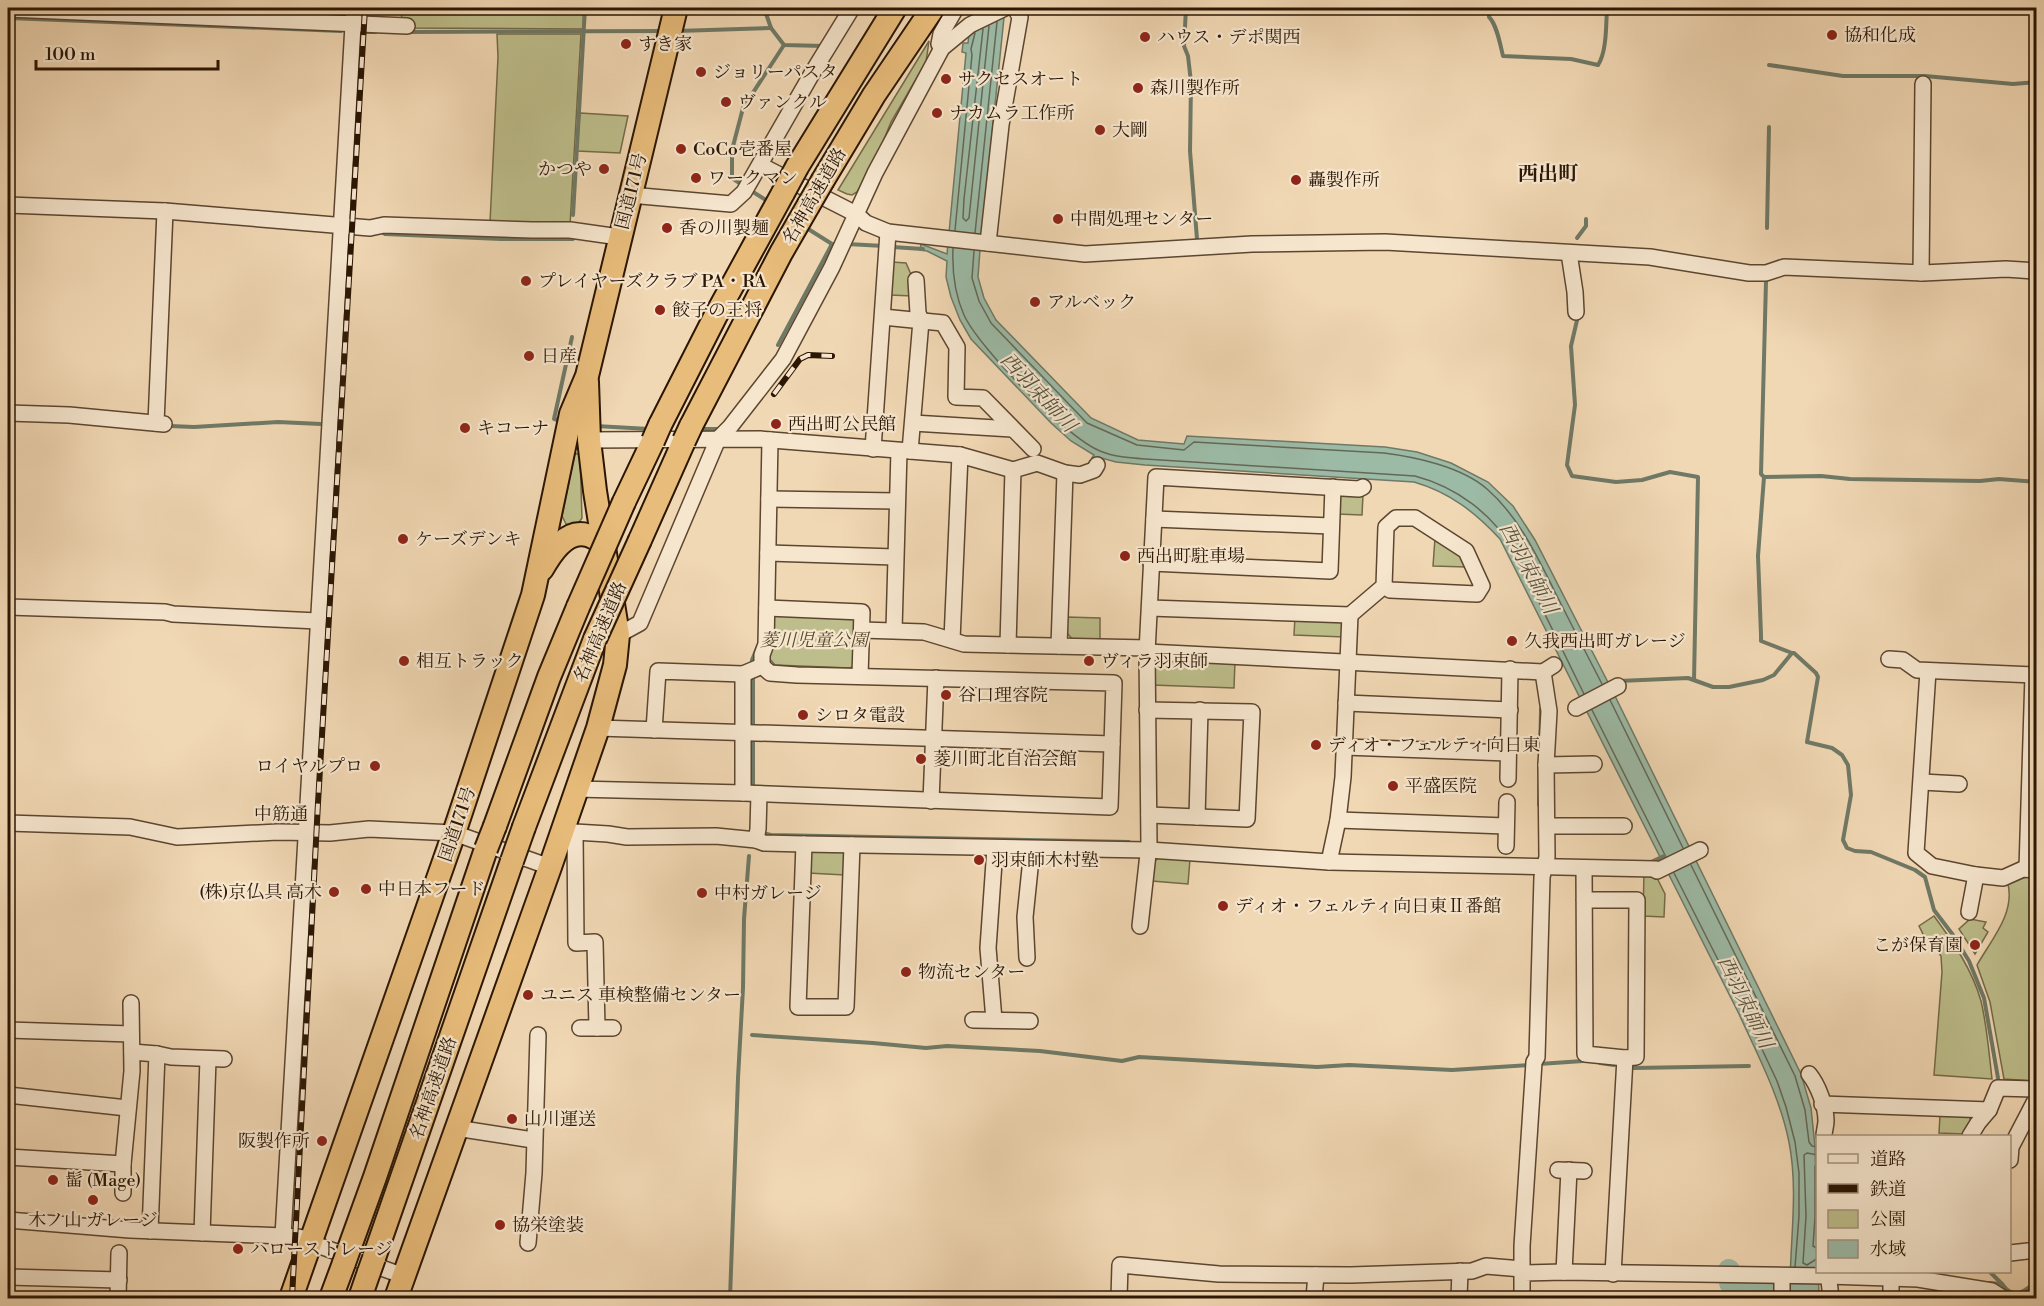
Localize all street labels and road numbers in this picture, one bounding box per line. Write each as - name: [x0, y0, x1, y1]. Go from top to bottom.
- street label: 名神高速道路: [777, 144, 851, 249]
- street label: 国道171号: [611, 150, 652, 232]
- street label: 名神高速道路: [569, 578, 632, 686]
- street label: 国道171号: [434, 783, 481, 865]
- street label: 中筋通: [254, 803, 308, 826]
- street label: 名神高速道路: [405, 1033, 462, 1143]

